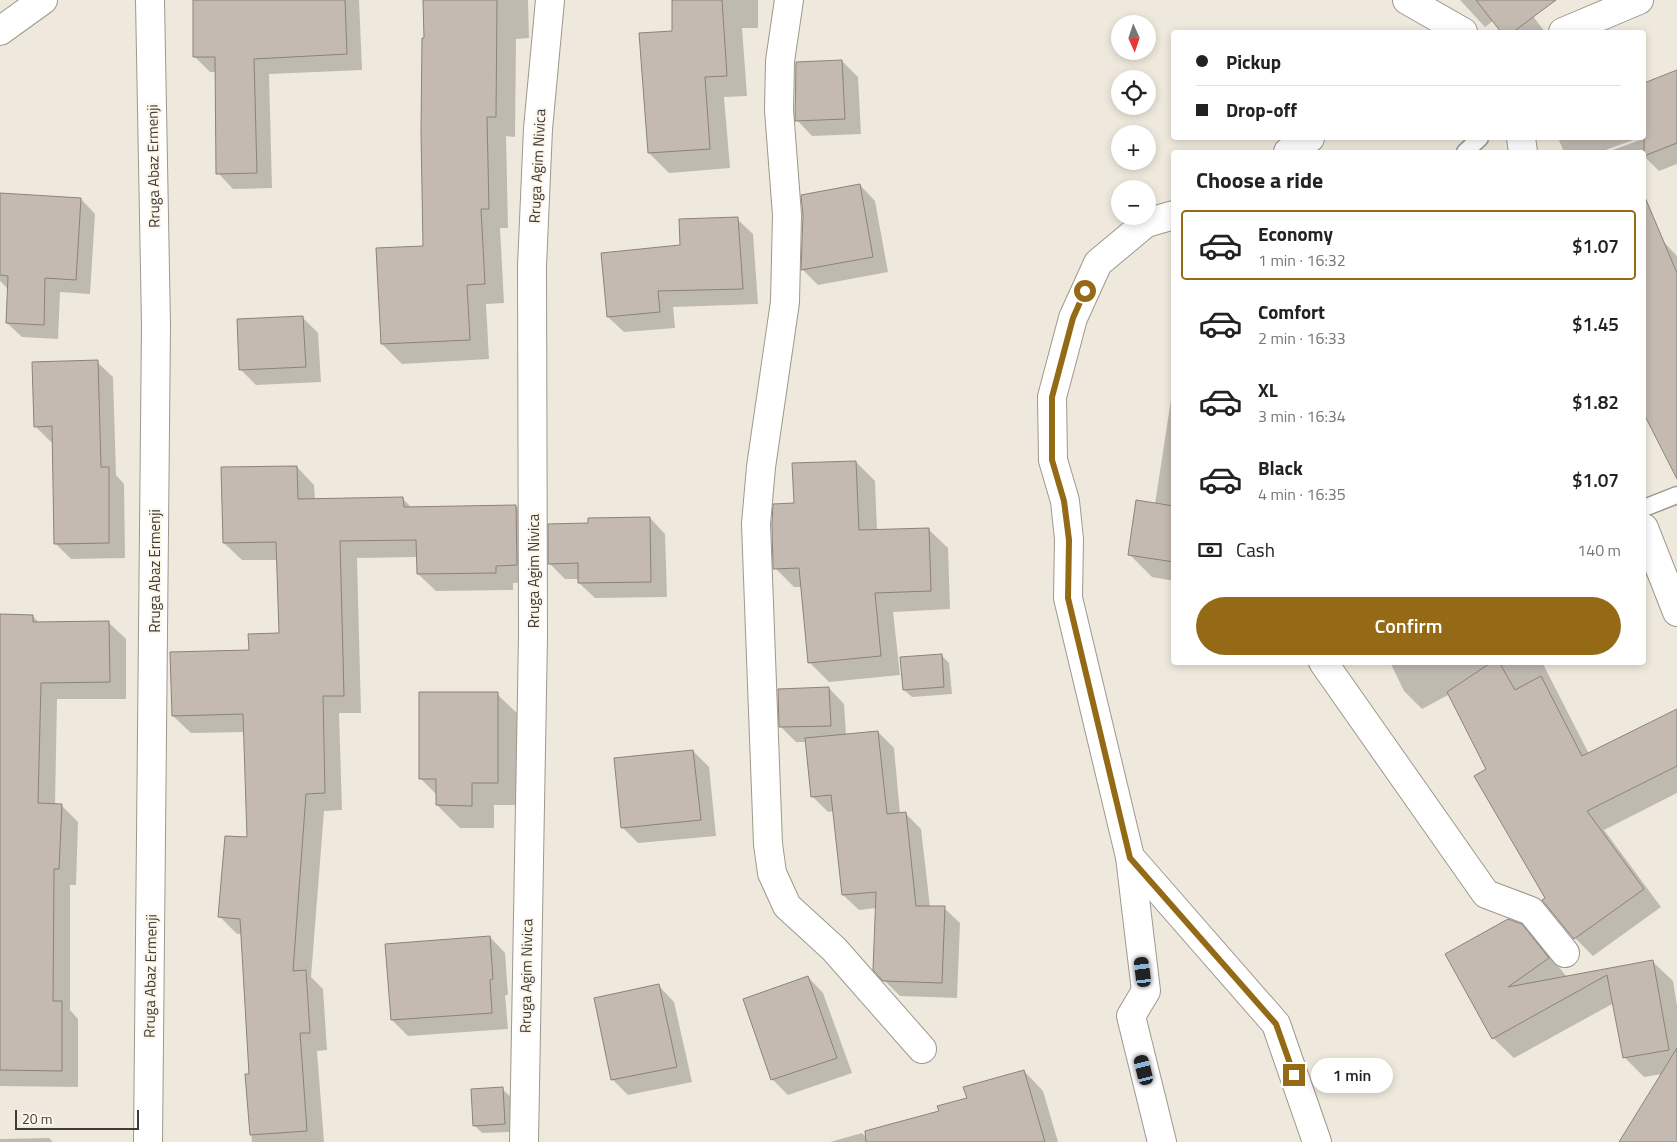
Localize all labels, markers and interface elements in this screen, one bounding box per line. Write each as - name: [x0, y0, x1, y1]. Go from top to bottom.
- north arrow: [1111, 15, 1156, 60]
- map controls: [1111, 15, 1156, 225]
- text: Pickup: [1226, 47, 1281, 76]
- button: locate: [1111, 70, 1156, 115]
- text: Drop-off: [1226, 95, 1297, 124]
- street label: Rruga Abaz Ermenji: [140, 104, 166, 228]
- street label: Rruga Agim Nivica: [523, 108, 552, 224]
- button: +: [1111, 125, 1156, 170]
- text: Choose a ride: [1196, 163, 1323, 197]
- button: −: [1111, 180, 1156, 225]
- text: Economy: [1258, 219, 1333, 248]
- icon: car: [1198, 223, 1243, 268]
- text: $1.07: [1572, 231, 1619, 260]
- text: 1 min · 16:32: [1258, 248, 1346, 272]
- route start: [1074, 280, 1096, 302]
- text: Comfort: [1258, 297, 1325, 326]
- icon: car: [1198, 301, 1243, 346]
- text: $1.45: [1572, 309, 1619, 338]
- text: 2 min · 16:33: [1258, 326, 1346, 350]
- text: XL: [1258, 375, 1278, 404]
- icon: car: [1198, 379, 1243, 424]
- text: $1.82: [1572, 387, 1619, 416]
- text: 3 min · 16:34: [1258, 404, 1346, 428]
- text: Black: [1258, 453, 1303, 482]
- icon: car: [1198, 457, 1243, 502]
- text: $1.07: [1572, 465, 1619, 494]
- text: 4 min · 16:35: [1258, 482, 1346, 506]
- street label: Rruga Abaz Ermenji: [143, 509, 166, 633]
- street label: Rruga Agim Nivica: [522, 513, 545, 628]
- text: Cash: [1236, 535, 1275, 564]
- icon: cash: [1196, 536, 1224, 564]
- text: 140 m: [1577, 538, 1621, 562]
- button: Confirm: [1196, 597, 1621, 655]
- street label: Rruga Abaz Ermenji: [137, 914, 163, 1038]
- street label: Rruga Agim Nivica: [514, 918, 539, 1033]
- car: [1133, 956, 1152, 988]
- car: [1133, 1054, 1154, 1086]
- callout: 1 min: [1312, 1058, 1394, 1092]
- text: 1 min: [1333, 1063, 1371, 1087]
- route end: [1283, 1064, 1305, 1086]
- scale bar: [15, 1107, 139, 1130]
- text: 20 m: [22, 1108, 52, 1129]

